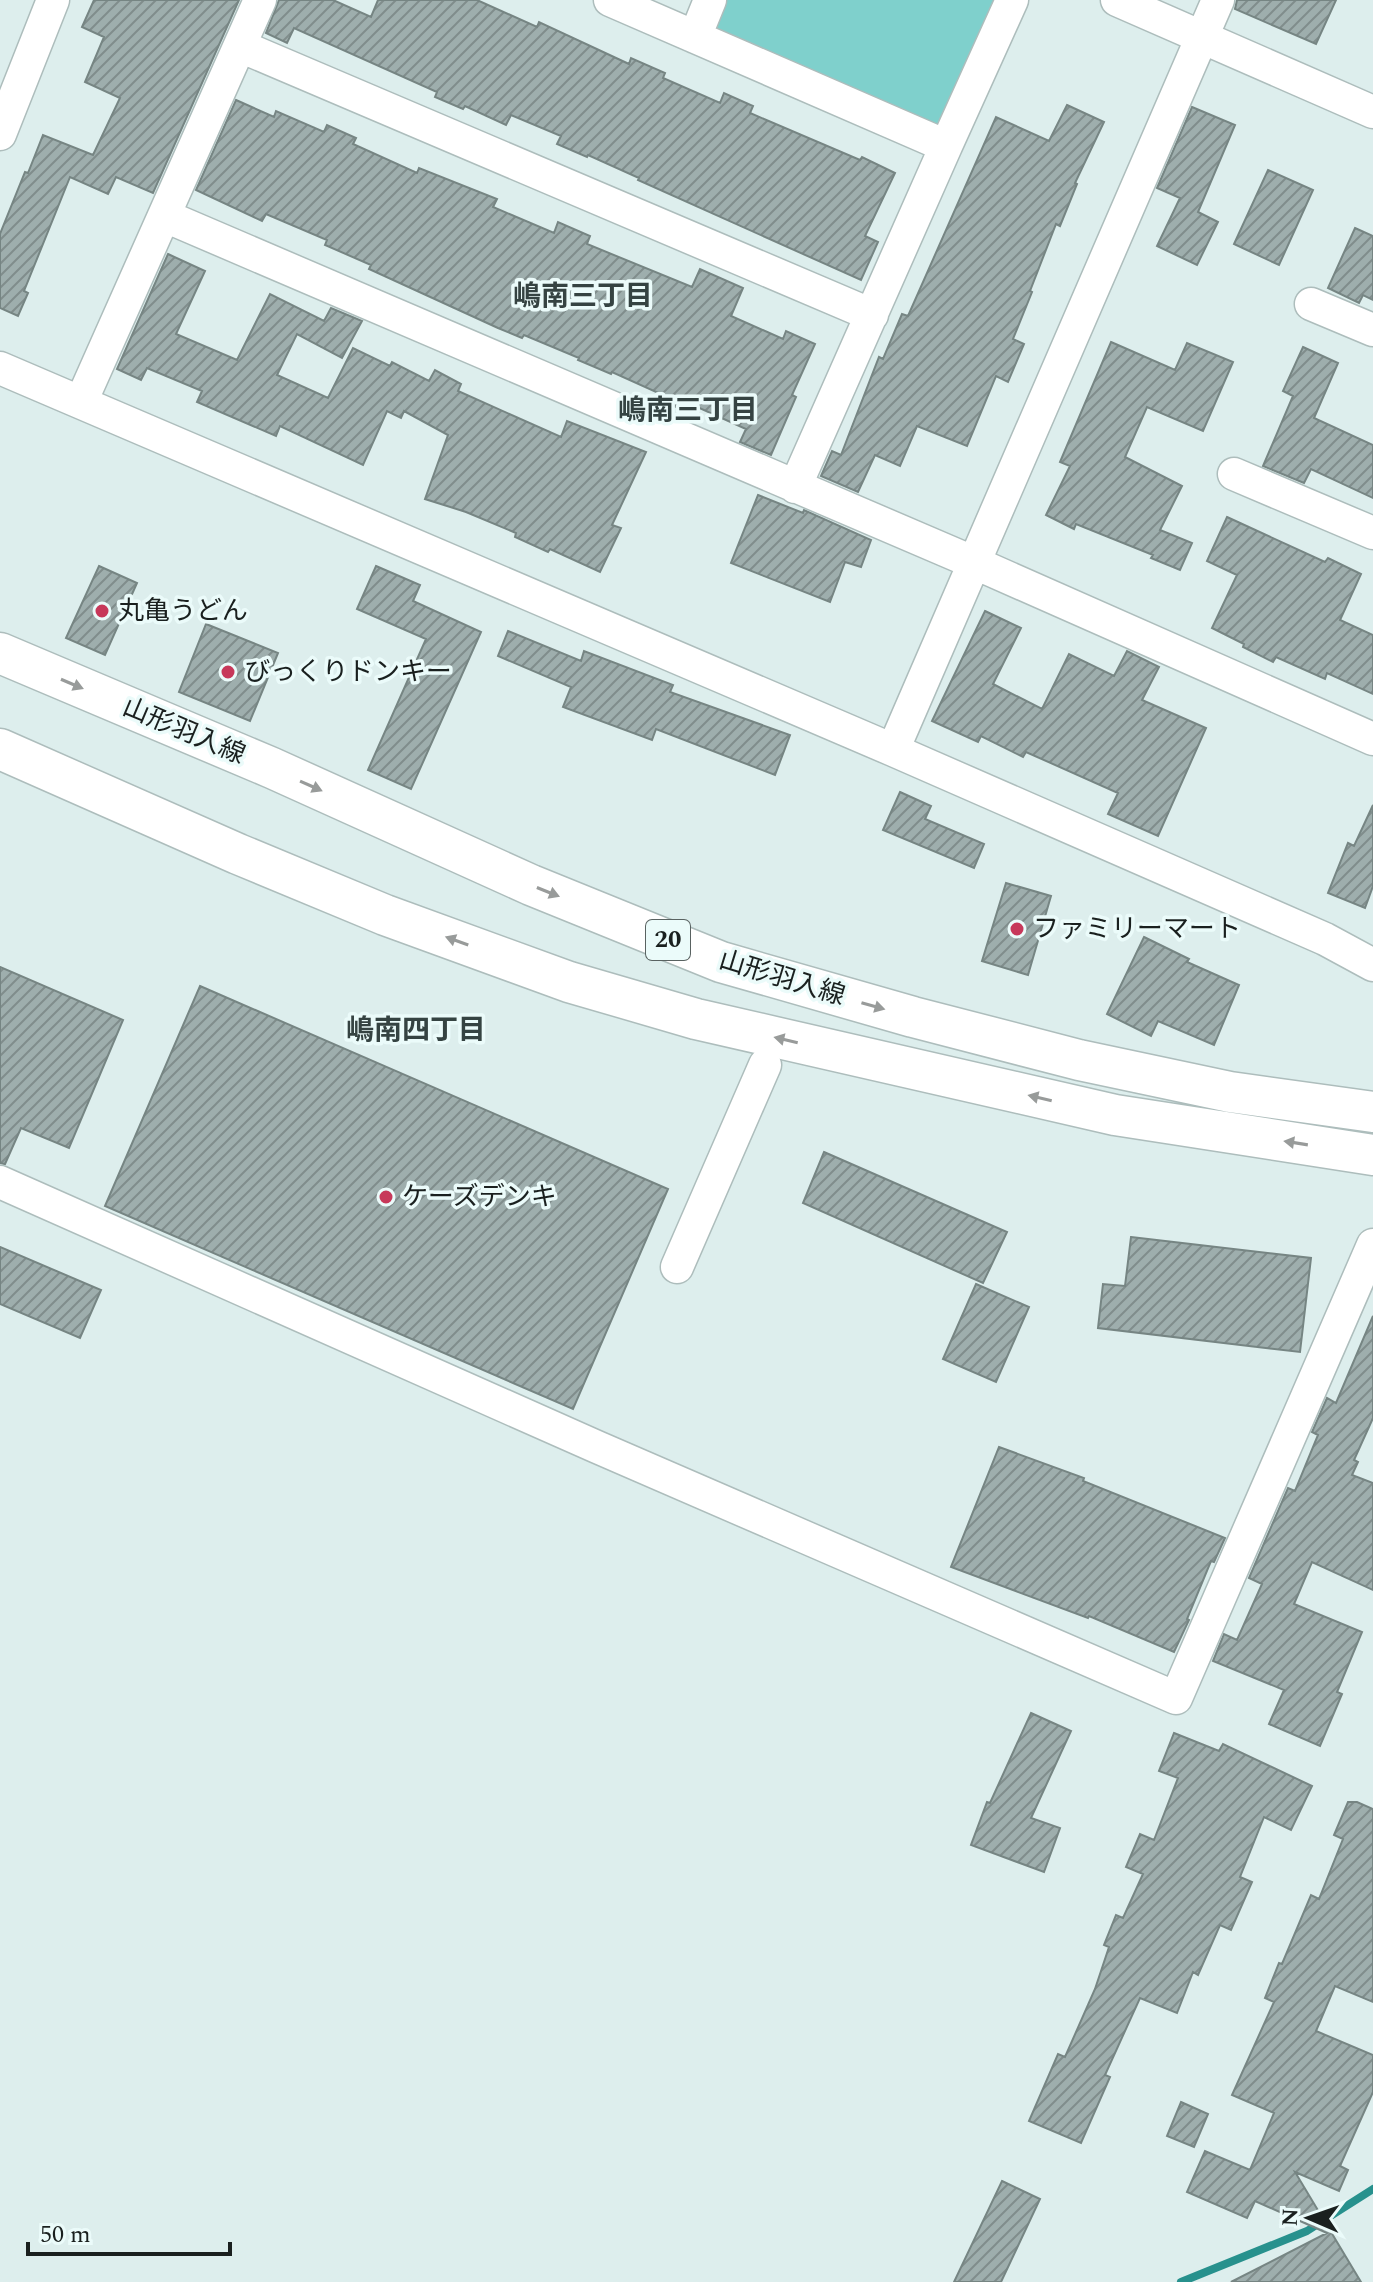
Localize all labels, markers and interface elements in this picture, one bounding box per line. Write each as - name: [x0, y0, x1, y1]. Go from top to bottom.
- district label: 嶋南三丁目: [513, 275, 653, 318]
- district label: 嶋南三丁目: [618, 389, 758, 432]
- place label: 丸亀うどん: [118, 591, 248, 631]
- marker: 丸亀うどん: [93, 602, 111, 620]
- place label: びっくりドンキー: [244, 652, 452, 692]
- marker: びっくりドンキー: [219, 663, 237, 681]
- one-way arrow: [60, 677, 84, 690]
- street label: 山形羽入線: [116, 687, 252, 775]
- one-way arrow: [299, 779, 323, 793]
- one-way arrow: [536, 886, 560, 899]
- place label: ファミリーマート: [1033, 909, 1241, 949]
- road number: 20: [646, 920, 690, 960]
- marker: ファミリーマート: [1008, 920, 1026, 938]
- one-way arrow: [445, 934, 469, 947]
- street label: 山形羽入線: [714, 940, 850, 1016]
- one-way arrow: [860, 1000, 885, 1012]
- district label: 嶋南四丁目: [346, 1009, 486, 1052]
- one-way arrow: [774, 1034, 799, 1046]
- one-way arrow: [1027, 1091, 1052, 1104]
- one-way arrow: [1283, 1136, 1308, 1149]
- place label: ケーズデンキ: [402, 1177, 557, 1217]
- marker: ケーズデンキ: [377, 1188, 395, 1206]
- north arrow: [1269, 2178, 1349, 2258]
- scale bar: [28, 2206, 230, 2256]
- text: N: [1274, 2208, 1307, 2227]
- text: 50 m: [40, 2217, 91, 2253]

